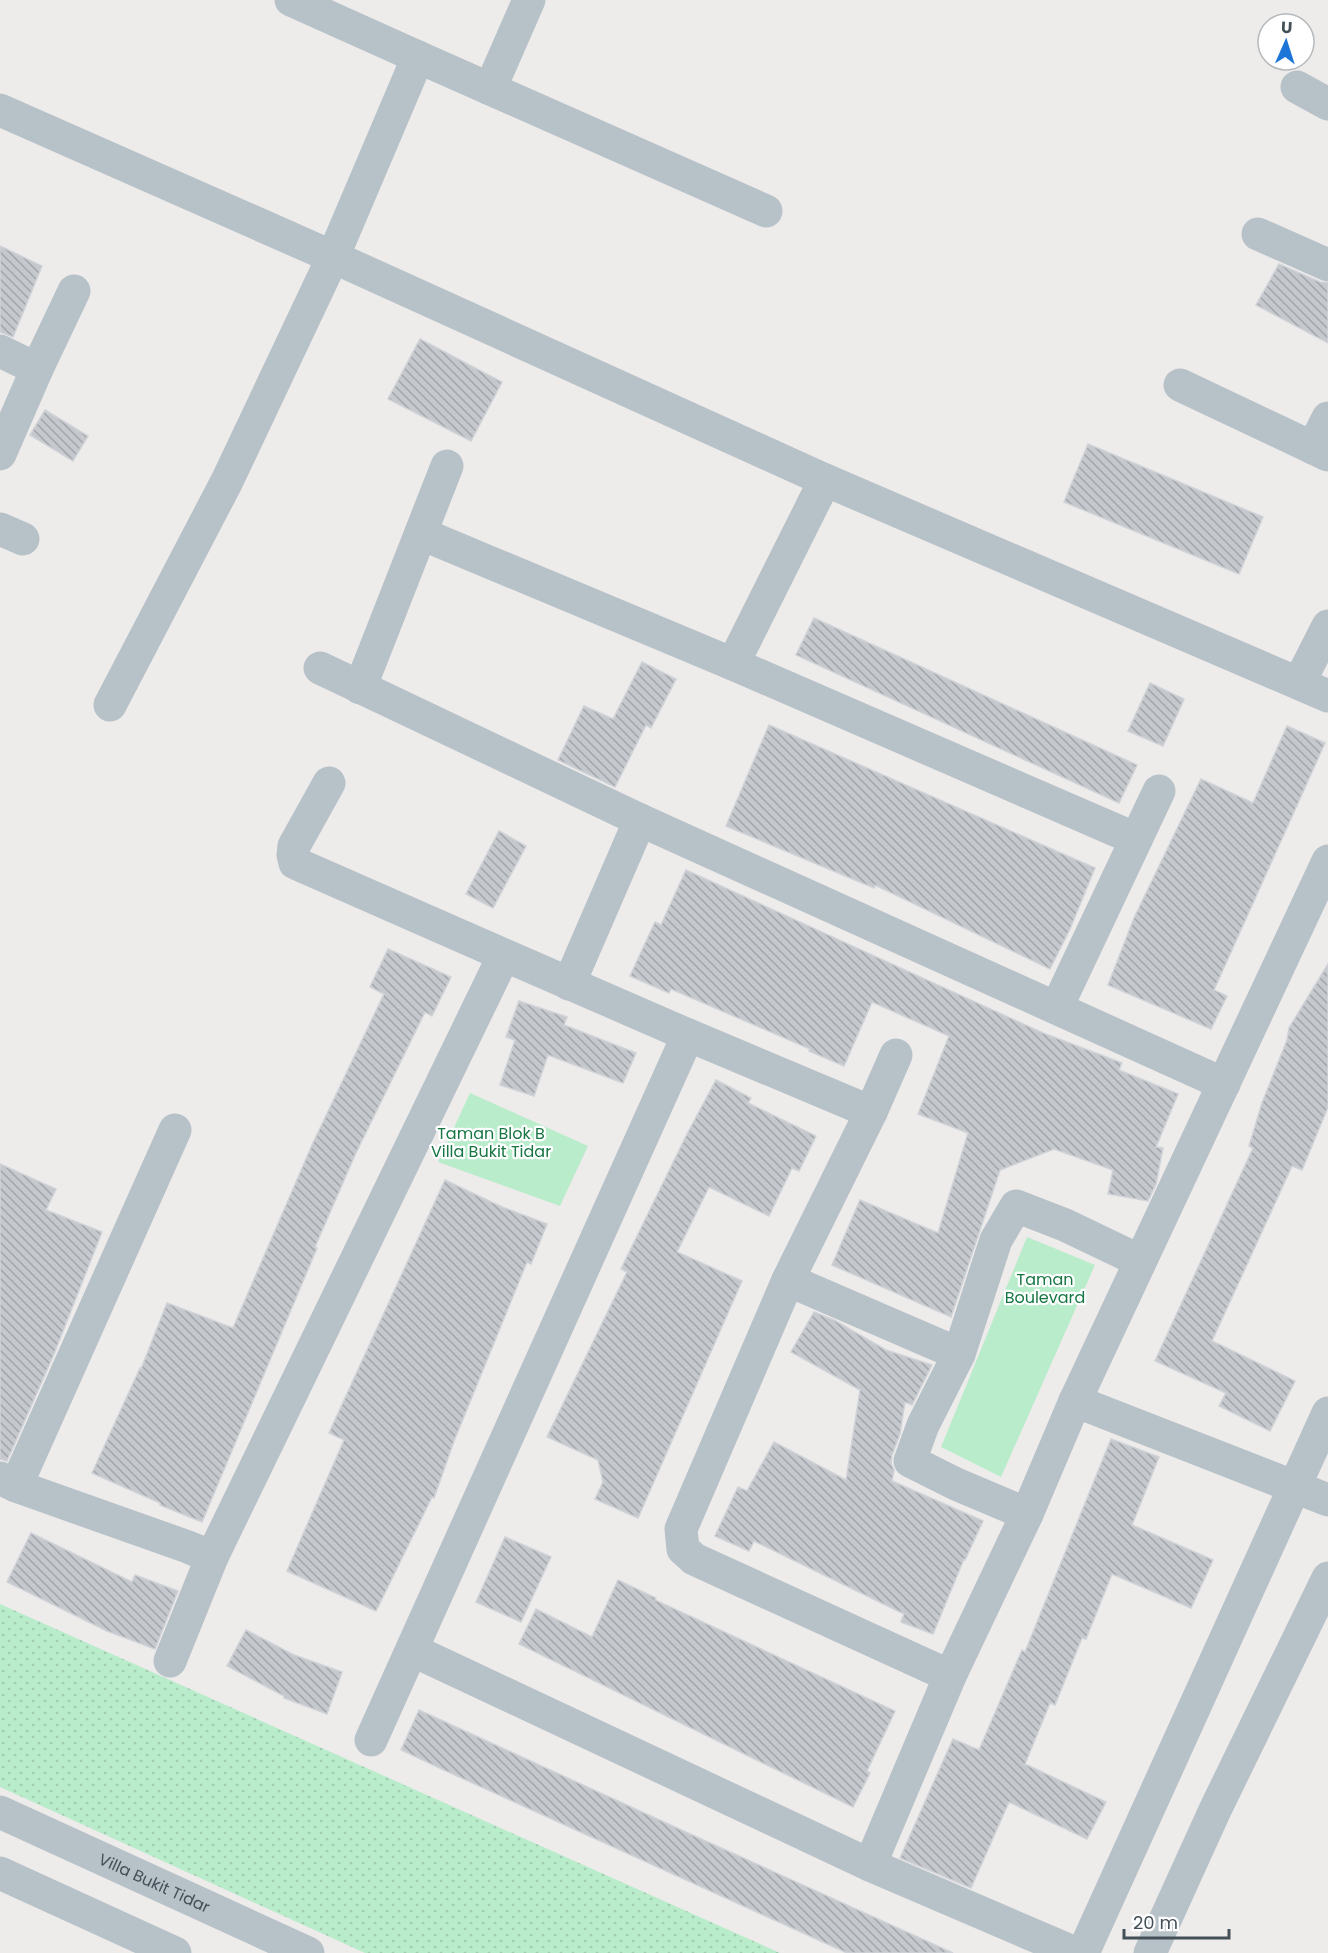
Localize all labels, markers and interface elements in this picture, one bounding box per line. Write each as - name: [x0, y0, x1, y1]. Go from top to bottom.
- north arrow: [1256, 12, 1316, 72]
- text: U: [1281, 16, 1293, 39]
- park label: Taman Blok B Villa Bukit Tidar: [431, 1122, 551, 1163]
- park label: Taman Boulevard: [1005, 1268, 1085, 1309]
- street label: Villa Bukit Tidar: [95, 1848, 214, 1919]
- scale bar: [1124, 1902, 1229, 1940]
- text: 20 m: [1133, 1910, 1178, 1935]

